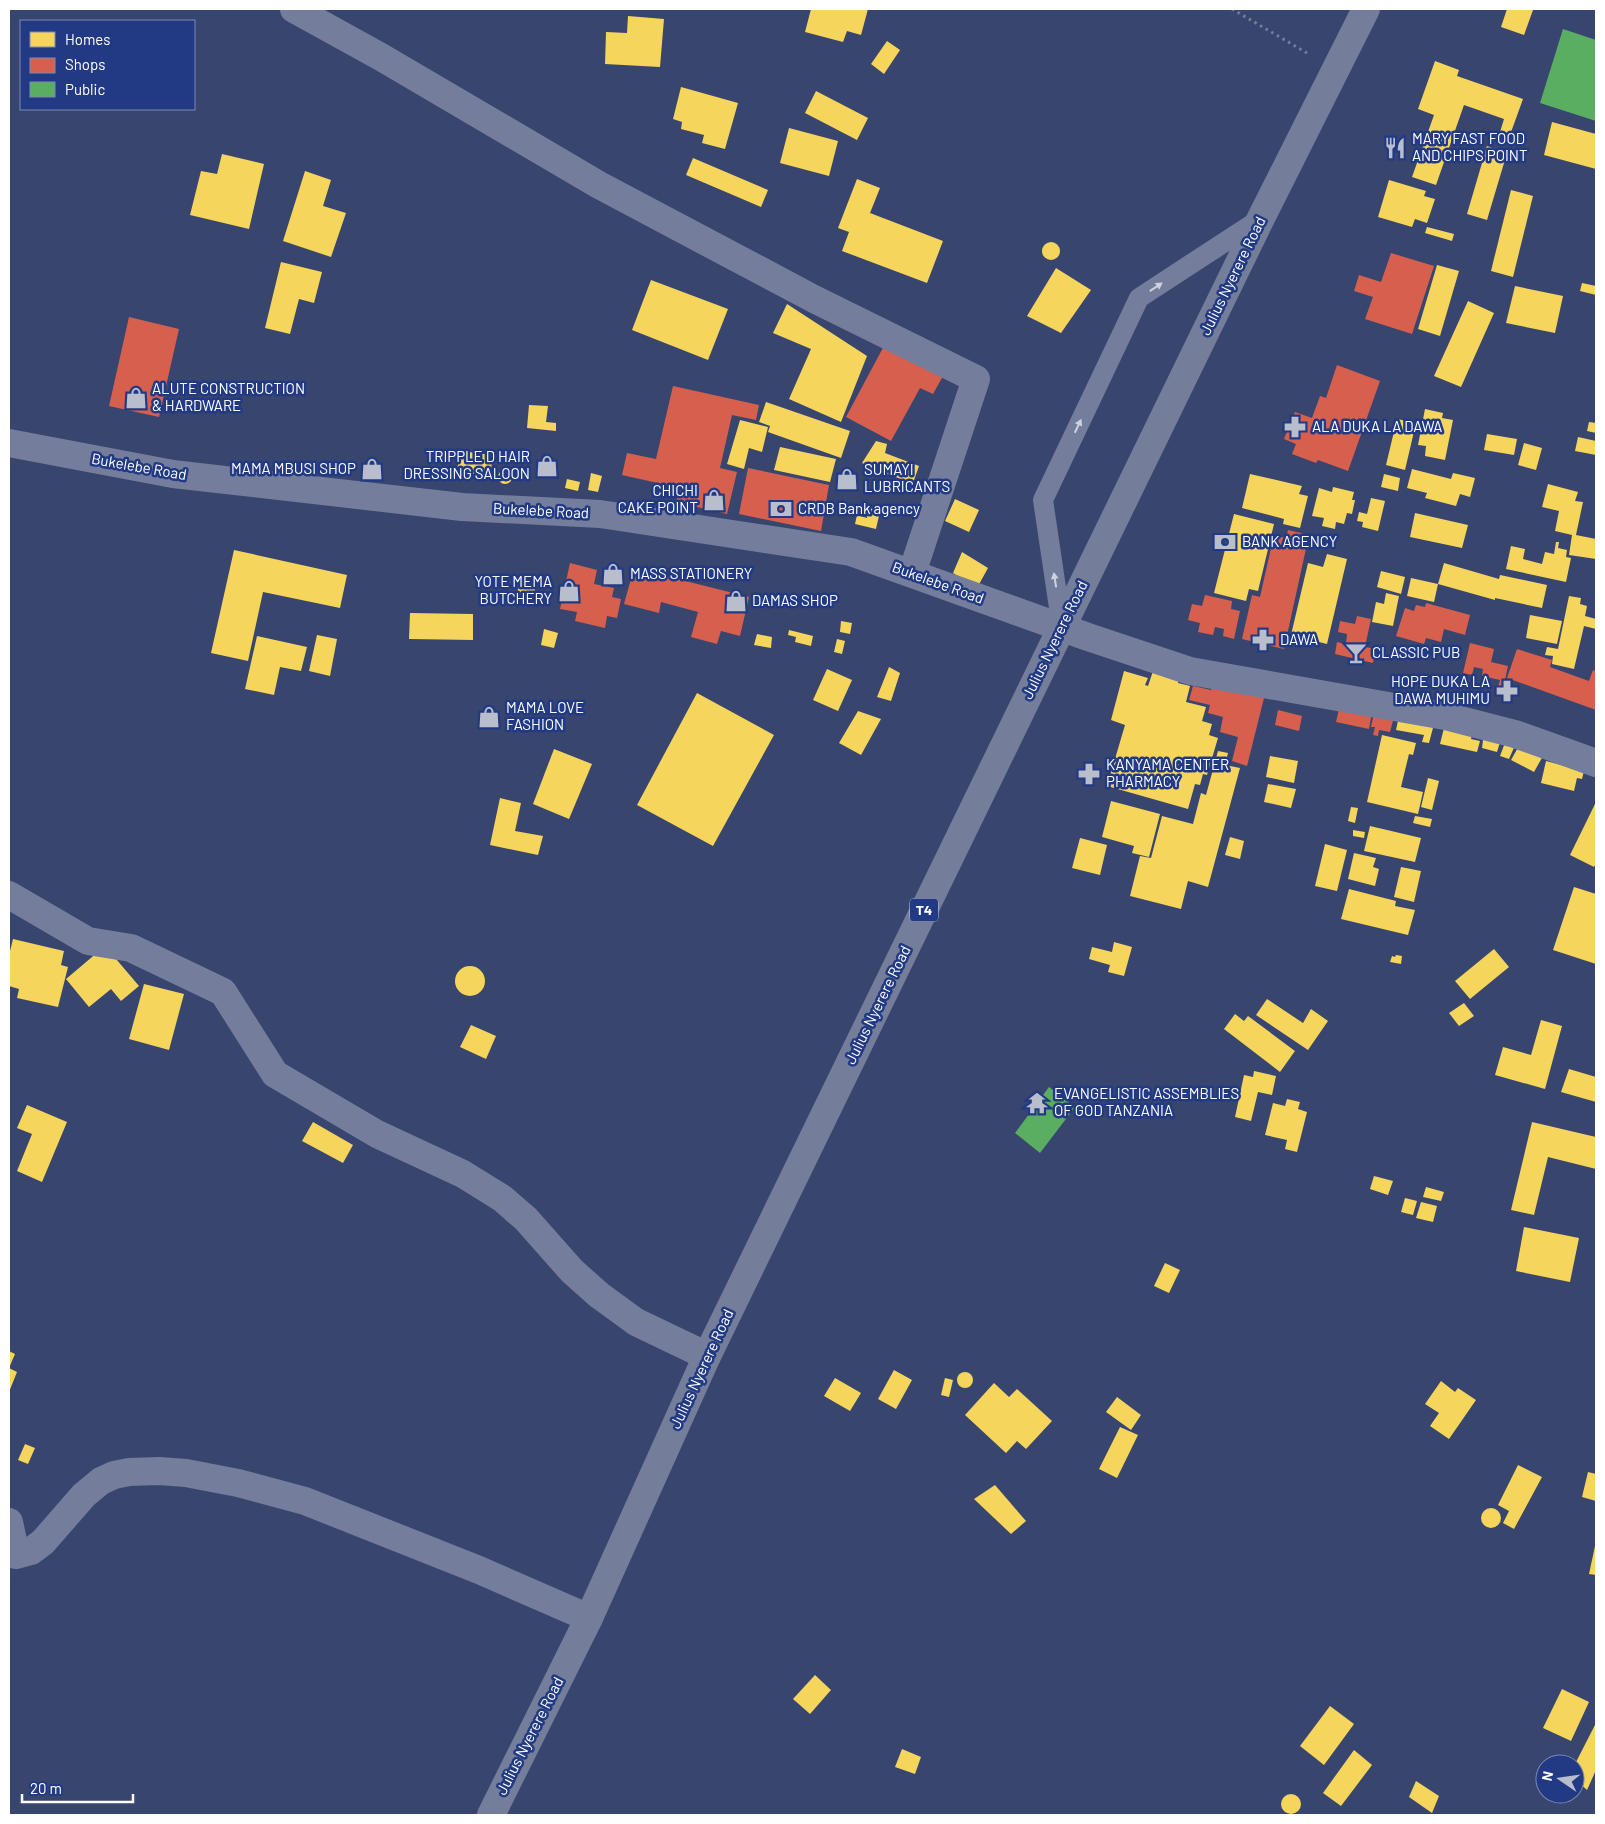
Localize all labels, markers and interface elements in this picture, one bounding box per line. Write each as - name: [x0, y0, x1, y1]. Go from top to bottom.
- legend: [20, 20, 195, 110]
- text: Homes: [65, 30, 110, 48]
- text: Shops: [65, 55, 105, 73]
- text: Public: [65, 80, 105, 98]
- place label: MARY FAST FOOD AND CHIPS POINT: [1412, 129, 1528, 164]
- restaurant icon: MARY FAST FOOD AND CHIPS POINT: [1382, 135, 1408, 161]
- street label: Julius Nyerere Road: [1196, 213, 1269, 338]
- one-way arrow: [1149, 282, 1163, 291]
- place label: ALUTE CONSTRUCTION & HARDWARE: [152, 379, 305, 414]
- shop icon: ALUTE CONSTRUCTION & HARDWARE: [123, 385, 149, 411]
- pharmacy icon: ALA DUKA LA DAWA: [1282, 414, 1308, 440]
- place label: ALA DUKA LA DAWA: [1312, 417, 1442, 435]
- one-way arrow: [1074, 419, 1082, 433]
- place label: TRIPPLE D HAIR DRESSING SALOON: [404, 447, 530, 482]
- street label: Bukelebe Road: [90, 449, 188, 483]
- shop icon: TRIPPLE D HAIR DRESSING SALOON: [534, 453, 560, 479]
- shop icon: MAMA MBUSI SHOP: [359, 456, 385, 482]
- place label: MAMA MBUSI SHOP: [231, 459, 356, 477]
- place label: SUMAYI LUBRICANTS: [864, 460, 950, 495]
- shop icon: SUMAYI LUBRICANTS: [834, 466, 860, 492]
- place label: CHICHI CAKE POINT: [618, 481, 698, 516]
- shop icon: CHICHI CAKE POINT: [701, 487, 727, 513]
- bank icon: CRDB Bank agency: [768, 496, 794, 522]
- street label: Bukelebe Road: [493, 498, 590, 522]
- place label: CRDB Bank agency: [798, 499, 920, 517]
- bank icon: BANK AGENCY: [1212, 529, 1238, 555]
- place label: BANK AGENCY: [1242, 532, 1337, 550]
- street label: Bukelebe Road: [890, 557, 987, 607]
- shop icon: MASS STATIONERY: [600, 561, 626, 587]
- place label: MASS STATIONERY: [630, 564, 752, 582]
- one-way arrow: [1050, 571, 1058, 587]
- place label: YOTE MEMA BUTCHERY: [474, 572, 552, 607]
- street label: Julius Nyerere Road: [1018, 577, 1091, 702]
- shop icon: YOTE MEMA BUTCHERY: [556, 578, 582, 604]
- shop icon: DAMAS SHOP: [723, 588, 749, 614]
- place label: DAMAS SHOP: [752, 591, 838, 609]
- pharmacy icon: DAWA: [1250, 627, 1276, 653]
- place label: DAWA: [1280, 630, 1318, 648]
- bar icon: CLASSIC PUB: [1343, 640, 1369, 666]
- place label: CLASSIC PUB: [1372, 643, 1460, 661]
- place label: HOPE DUKA LA DAWA MUHIMU: [1391, 672, 1490, 707]
- pharmacy icon: HOPE DUKA LA DAWA MUHIMU: [1494, 678, 1520, 704]
- place label: MAMA LOVE FASHION: [506, 698, 584, 733]
- shop icon: MAMA LOVE FASHION: [476, 704, 502, 730]
- place label: KANYAMA CENTER PHARMACY: [1106, 755, 1229, 790]
- pharmacy icon: KANYAMA CENTER PHARMACY: [1076, 761, 1102, 787]
- road number: T4: [910, 898, 938, 922]
- street label: Julius Nyerere Road: [841, 942, 914, 1067]
- place label: EVANGELISTIC ASSEMBLIES OF GOD TANZANIA: [1054, 1084, 1239, 1119]
- temple icon: EVANGELISTIC ASSEMBLIES OF GOD TANZANIA: [1024, 1090, 1050, 1116]
- street label: Julius Nyerere Road: [665, 1306, 737, 1431]
- street label: Julius Nyerere Road: [492, 1674, 567, 1798]
- north arrow: [1535, 1754, 1585, 1804]
- text: N: [1538, 1770, 1556, 1782]
- scale bar: [22, 1772, 134, 1804]
- text: 20 m: [30, 1779, 62, 1797]

